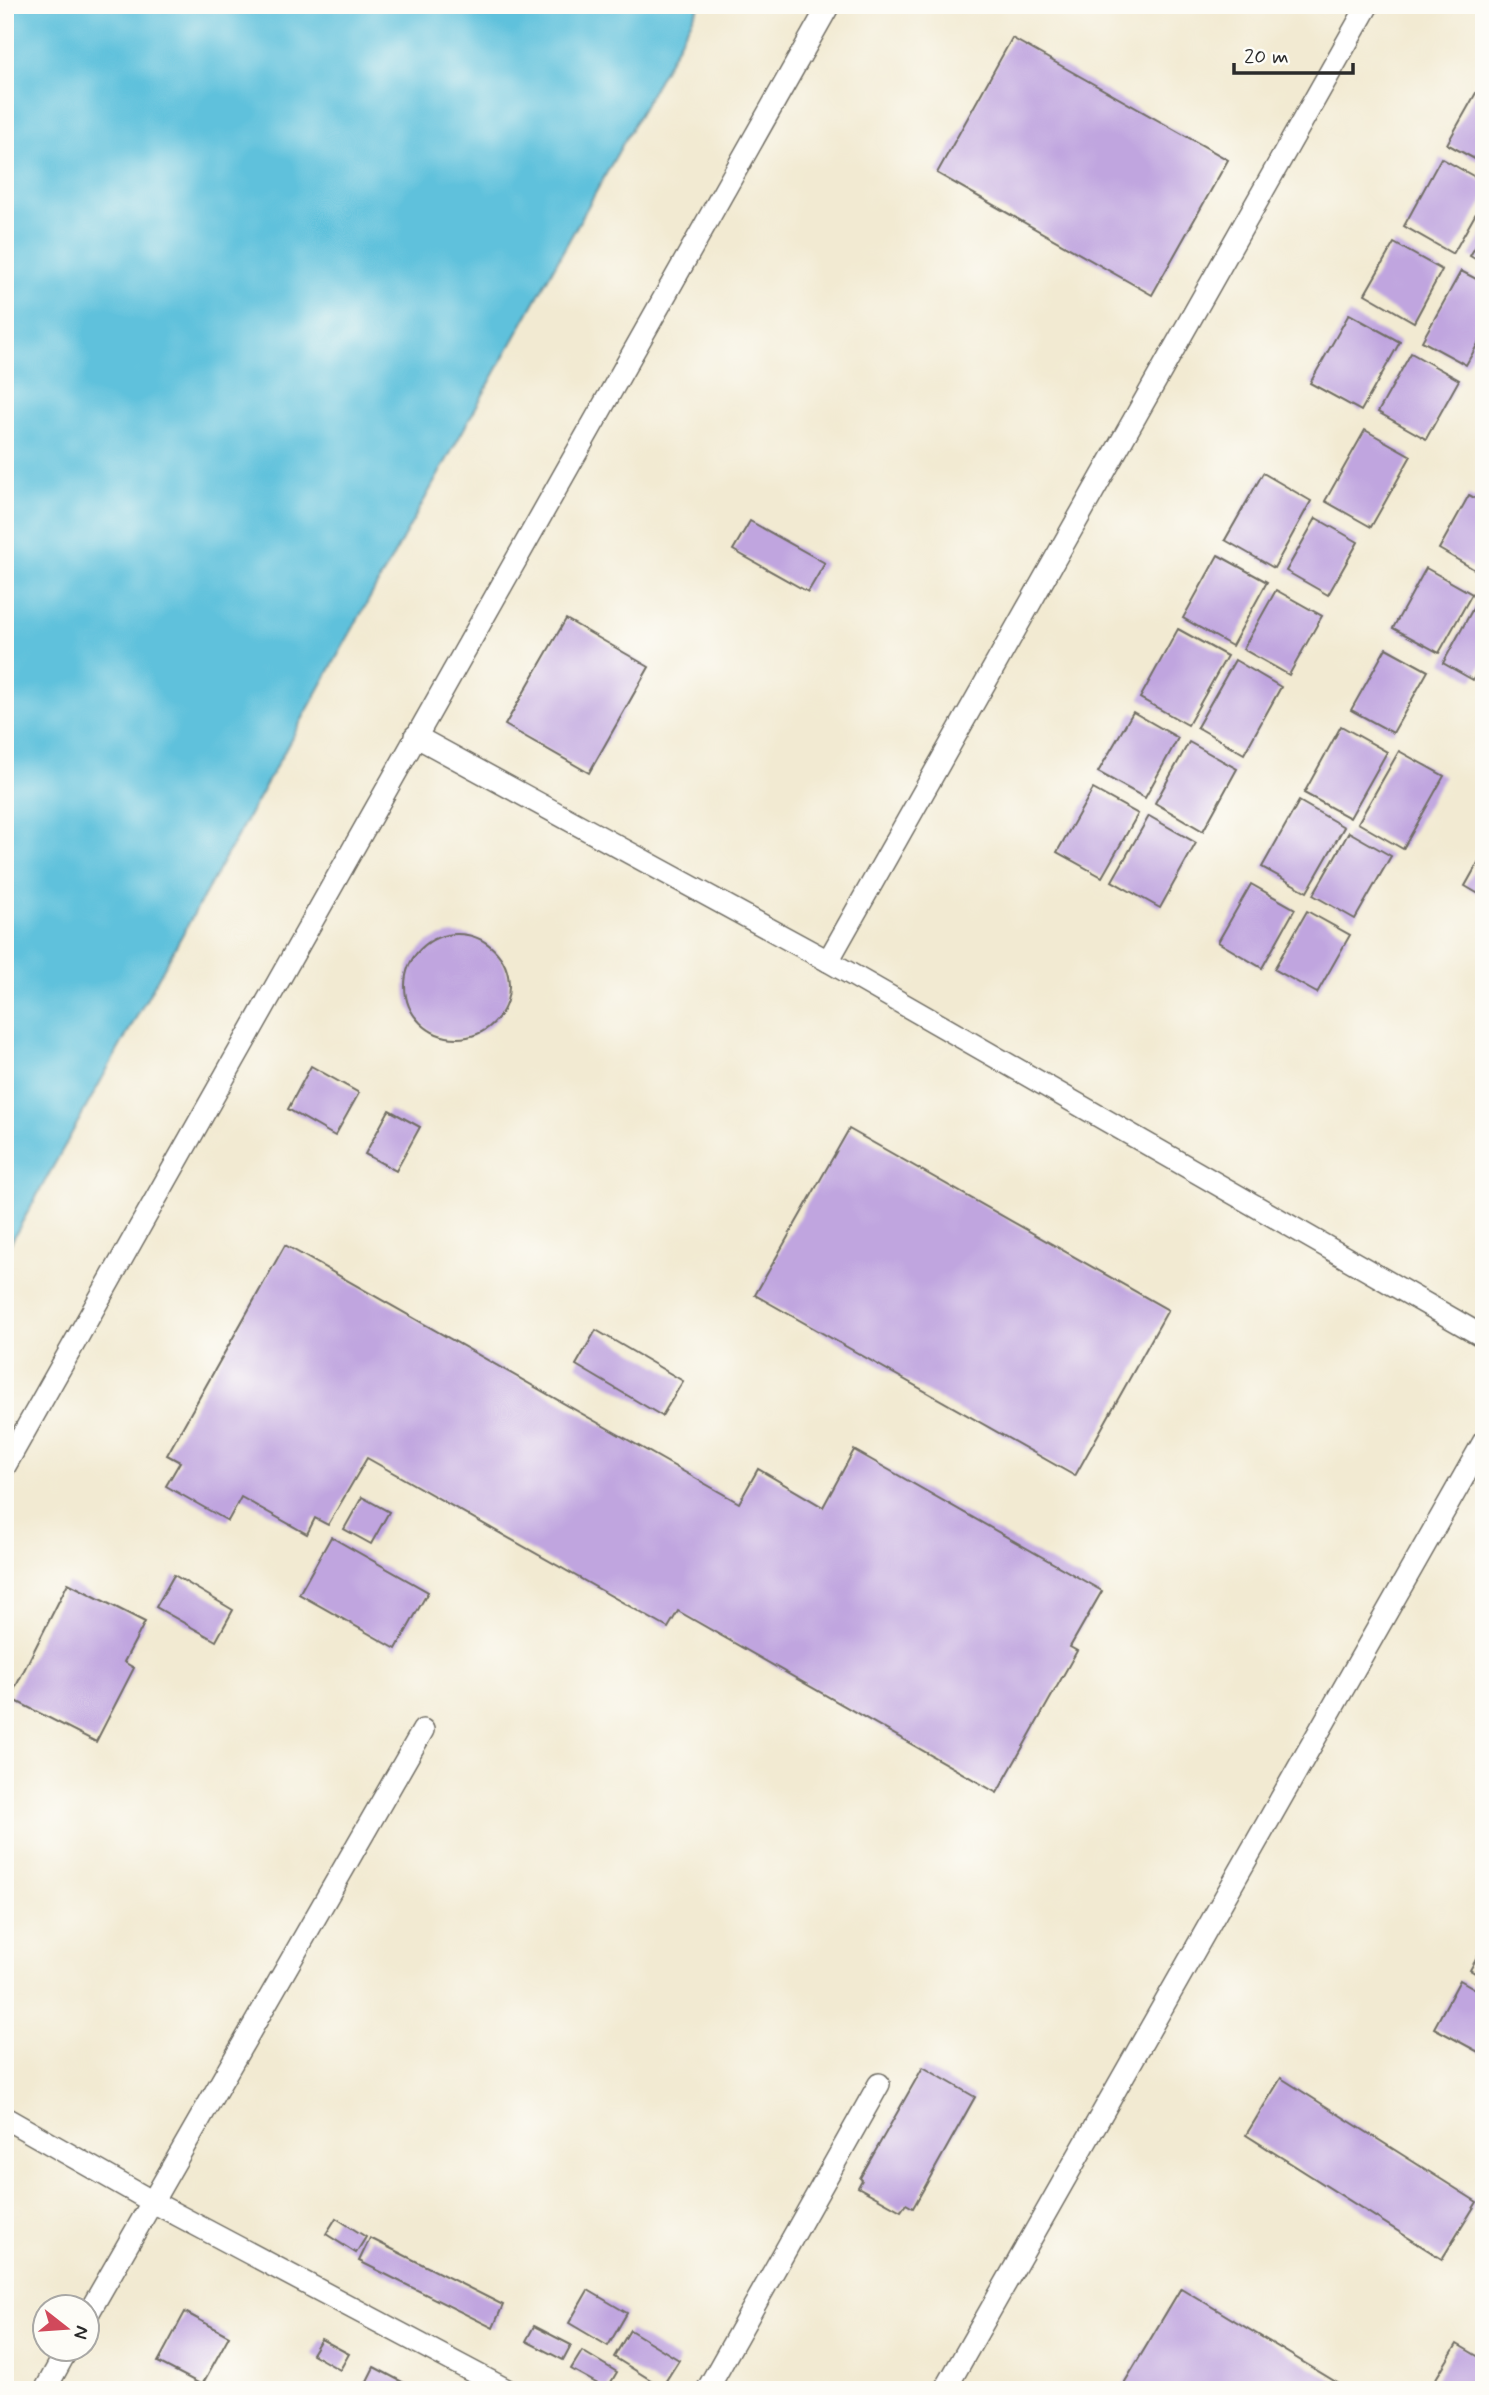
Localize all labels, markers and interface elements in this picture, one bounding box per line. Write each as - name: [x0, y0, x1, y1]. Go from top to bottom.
- scale bar: [1234, 32, 1352, 76]
- text: 20 m: [1244, 43, 1289, 71]
- north arrow: [32, 2294, 102, 2364]
- text: N: [67, 2323, 95, 2342]

